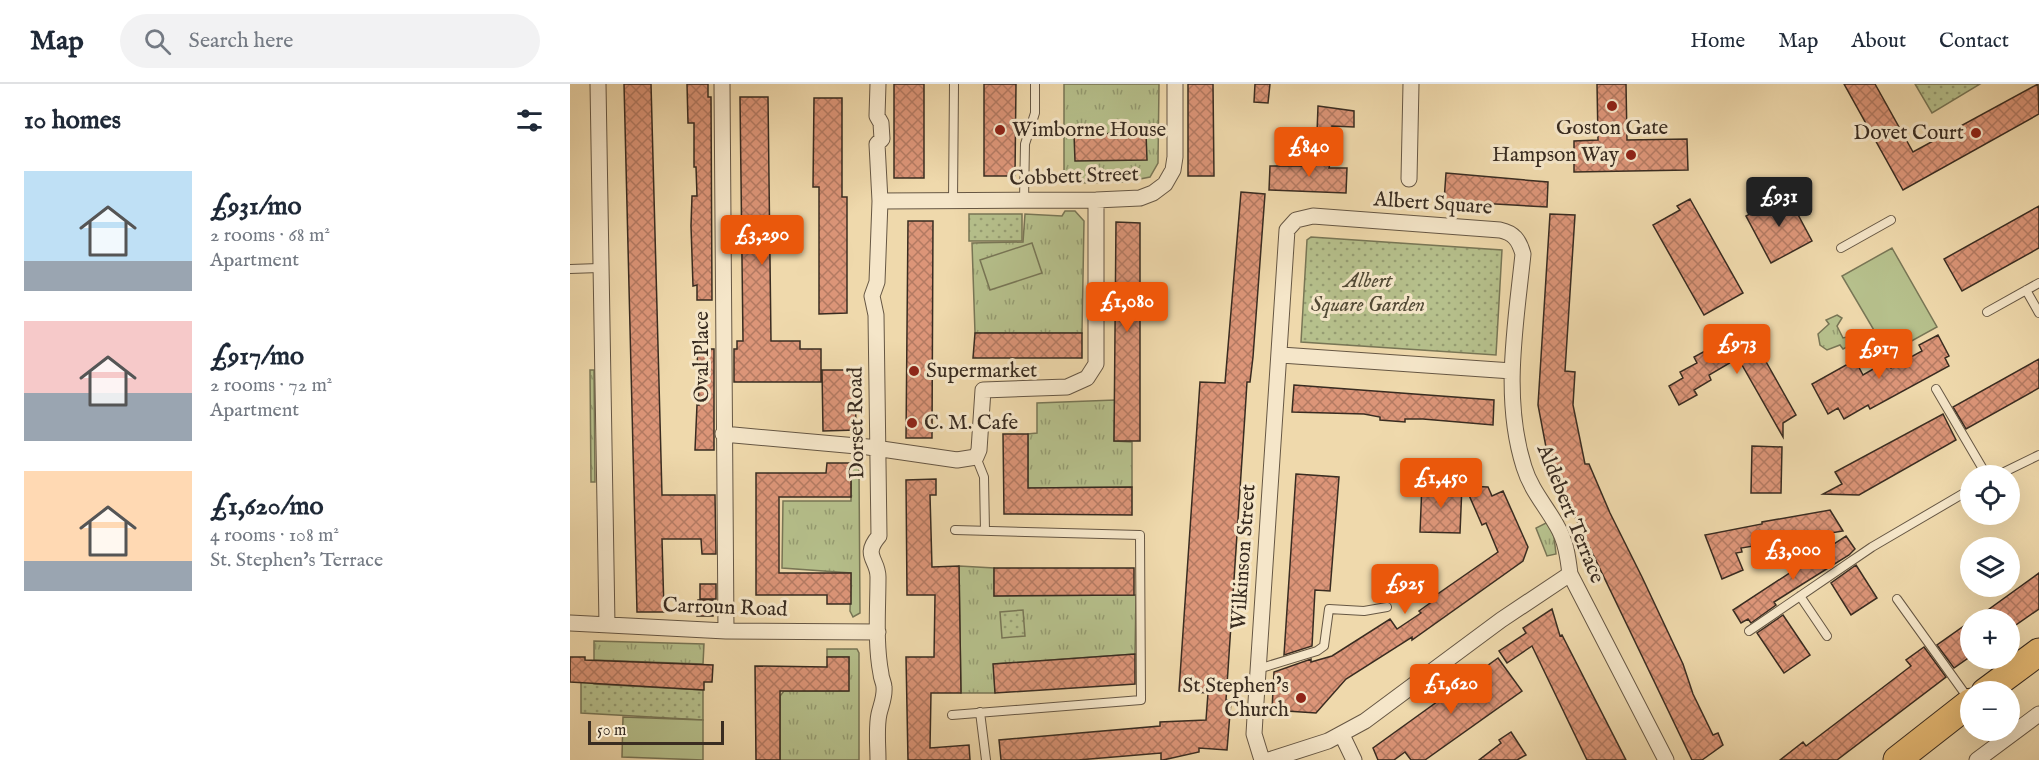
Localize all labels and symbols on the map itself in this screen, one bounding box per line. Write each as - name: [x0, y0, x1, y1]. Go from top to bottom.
- marker: Goston Gate: [1605, 99, 1619, 113]
- place label: Goston Gate: [1556, 115, 1668, 142]
- place label: Wimborne House: [1012, 117, 1167, 144]
- place label: Dovet Court: [1853, 120, 1964, 147]
- marker: Wimborne House: [993, 123, 1007, 137]
- marker: Dovet Court: [1969, 126, 1983, 140]
- pin: £840: [1273, 127, 1345, 178]
- place label: Hampson Way: [1492, 142, 1620, 169]
- marker: Hampson Way: [1624, 148, 1638, 162]
- street label: Cobbett Street: [1009, 161, 1139, 193]
- pin: £931: [1743, 177, 1815, 228]
- street label: Albert Square: [1372, 186, 1494, 222]
- pin: £3,290: [713, 215, 811, 266]
- park label: Albert Square Garden: [1311, 268, 1425, 319]
- pin: £1,080: [1078, 282, 1176, 333]
- street label: Oval Place: [689, 311, 716, 403]
- pin: £973: [1701, 324, 1773, 375]
- pin: £917: [1843, 329, 1915, 380]
- place label: Supermarket: [926, 358, 1037, 385]
- marker: Supermarket: [907, 364, 921, 378]
- street label: Dorset Road: [843, 366, 871, 479]
- place label: C. M. Cafe: [924, 410, 1018, 437]
- marker: C. M. Cafe: [905, 416, 919, 430]
- street label: Aldebert Terrace: [1530, 440, 1610, 588]
- pin: £1,450: [1392, 458, 1490, 509]
- street label: Wilkinson Street: [1225, 483, 1263, 631]
- pin: £3,000: [1744, 530, 1842, 581]
- pin: £925: [1369, 564, 1441, 615]
- street label: Carroun Road: [662, 592, 789, 624]
- pin: £1,620: [1402, 664, 1500, 715]
- place label: St Stephen's Church: [1183, 673, 1289, 724]
- marker: St Stephen's Church: [1294, 691, 1308, 705]
- scale bar: [588, 718, 724, 746]

